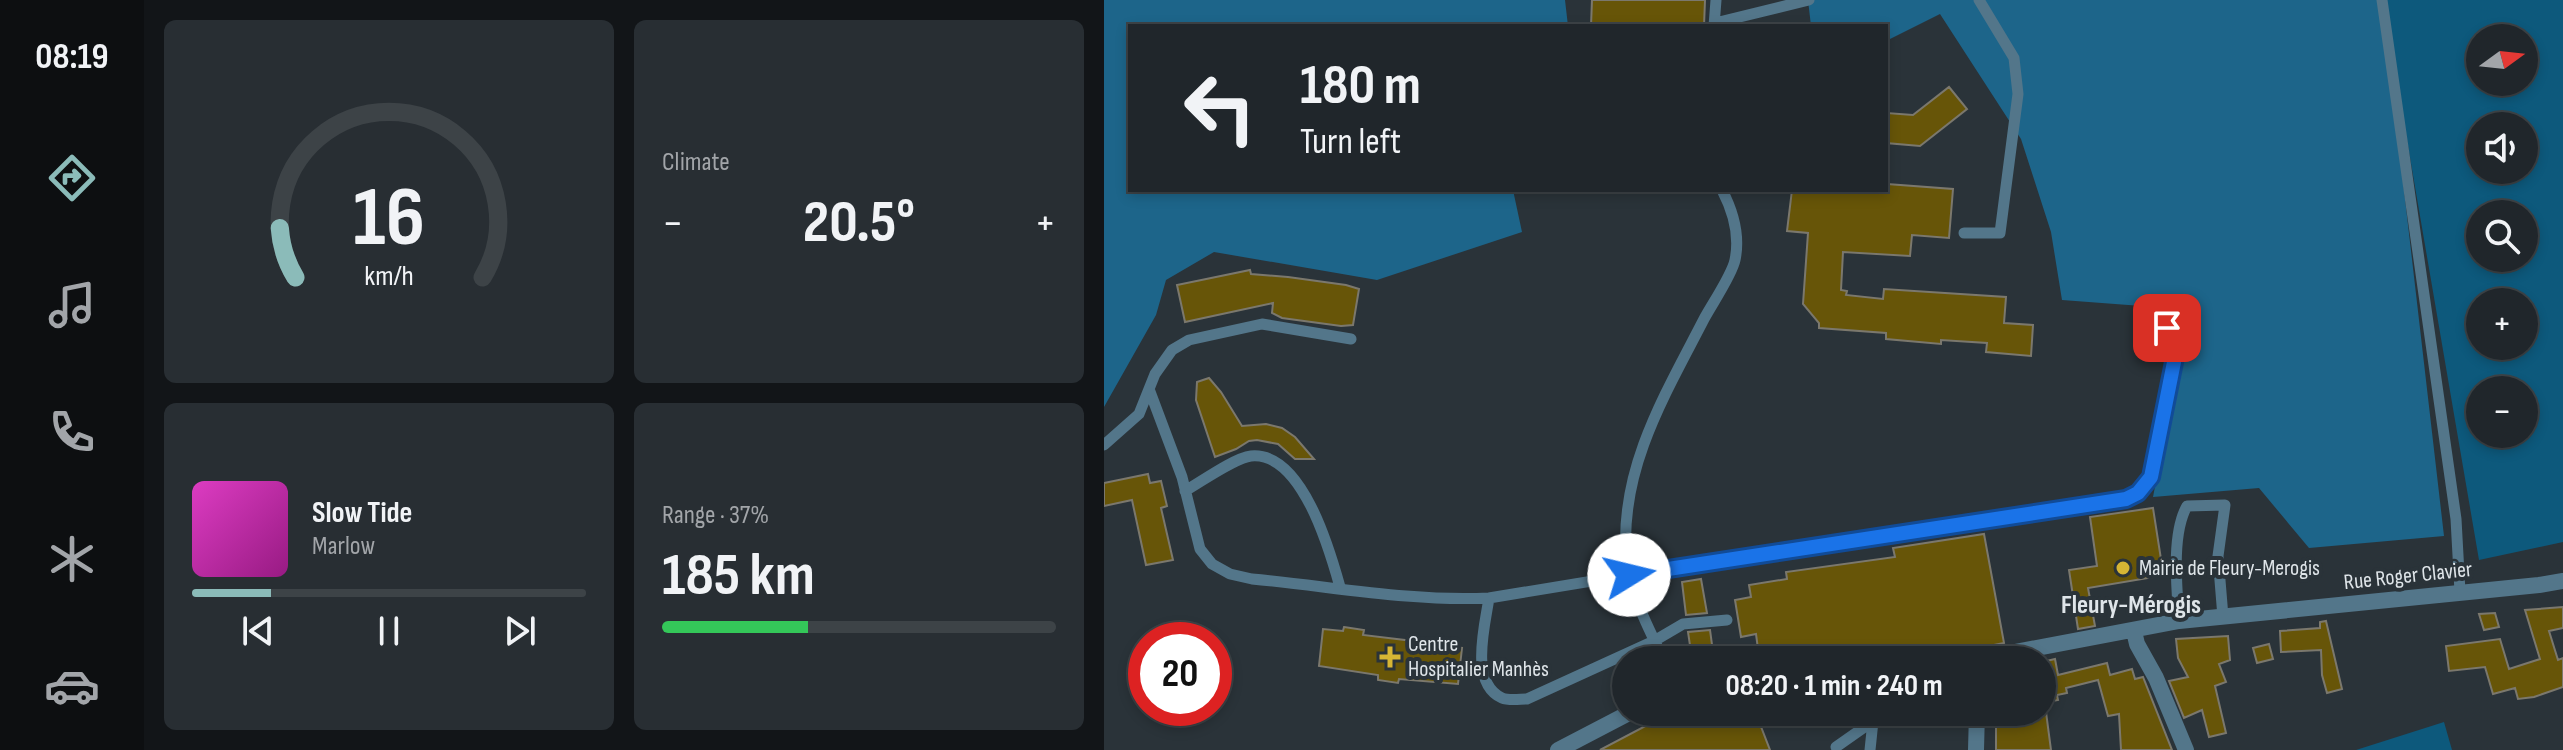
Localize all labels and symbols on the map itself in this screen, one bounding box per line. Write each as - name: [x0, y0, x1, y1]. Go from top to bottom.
- north arrow: [2466, 24, 2538, 96]
- pin: [2133, 294, 2201, 362]
- position arrow: [1587, 533, 1671, 617]
- place label: Mairie de Fleury-Merogis: [2139, 555, 2320, 582]
- street label: Rue Roger Clavier: [2343, 556, 2473, 596]
- marker: Mairie de Fleury-Merogis: [2114, 559, 2132, 577]
- district label: Fleury-Mérogis: [2061, 590, 2201, 621]
- speed limit sign: 20: [1128, 622, 1232, 726]
- place label: Centre Hospitalier Manhès: [1408, 631, 1549, 683]
- marker: Centre Hospitalier Manhès: [1379, 646, 1401, 668]

